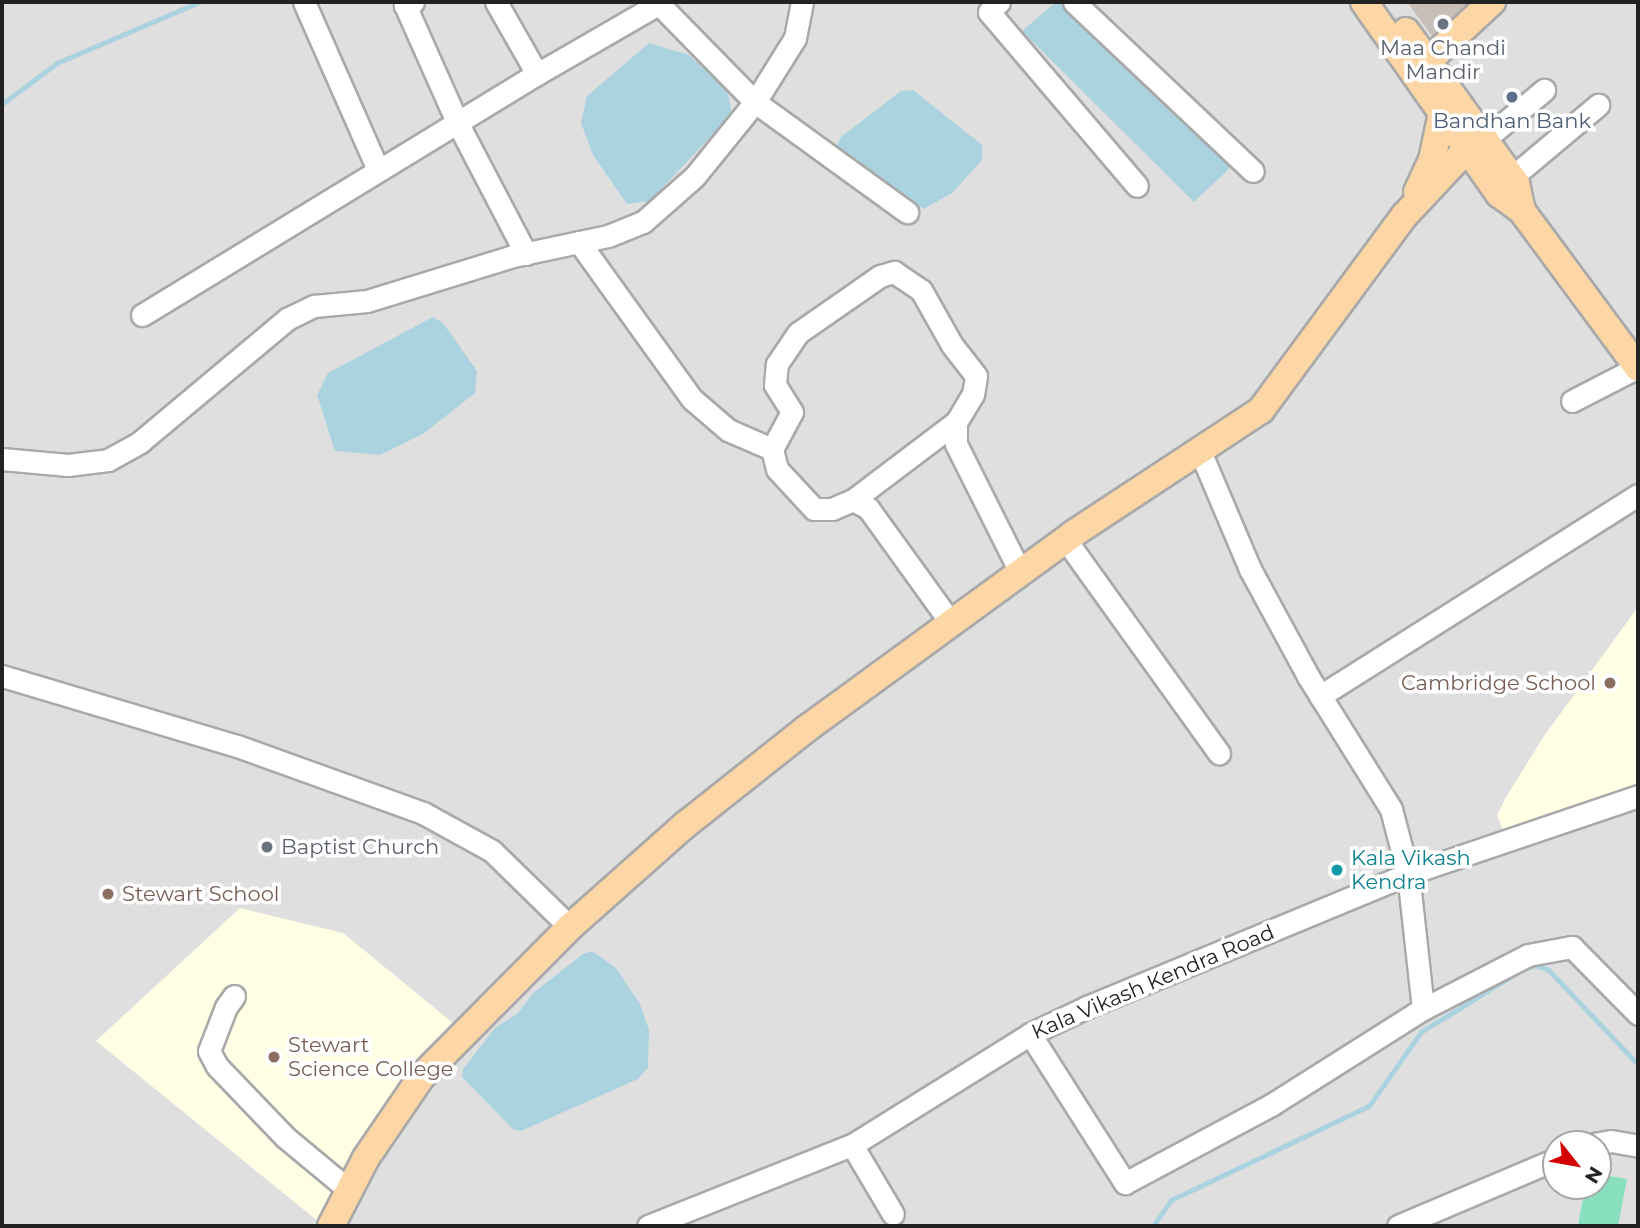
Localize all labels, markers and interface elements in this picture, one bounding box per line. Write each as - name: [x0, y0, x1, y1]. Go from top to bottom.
- marker: Maa Chandi Mandir: [1435, 16, 1451, 32]
- place label: Maa Chandi Mandir: [1380, 35, 1506, 85]
- marker: Bandhan Bank: [1504, 89, 1520, 105]
- place label: Bandhan Bank: [1433, 108, 1591, 134]
- place label: Cambridge School: [1401, 670, 1596, 696]
- marker: Cambridge School: [1602, 675, 1618, 691]
- place label: Baptist Church: [281, 834, 439, 860]
- marker: Baptist Church: [259, 839, 275, 855]
- place label: Kala Vikash Kendra: [1351, 845, 1471, 895]
- marker: Kala Vikash Kendra: [1329, 862, 1345, 878]
- place label: Stewart School: [122, 881, 279, 907]
- marker: Stewart School: [100, 886, 116, 902]
- street label: Kala Vikash Kendra Road: [1028, 919, 1278, 1045]
- place label: Stewart Science College: [288, 1032, 454, 1082]
- marker: Stewart Science College: [266, 1049, 282, 1065]
- north arrow: [1542, 1130, 1612, 1200]
- text: N: [1580, 1163, 1608, 1188]

